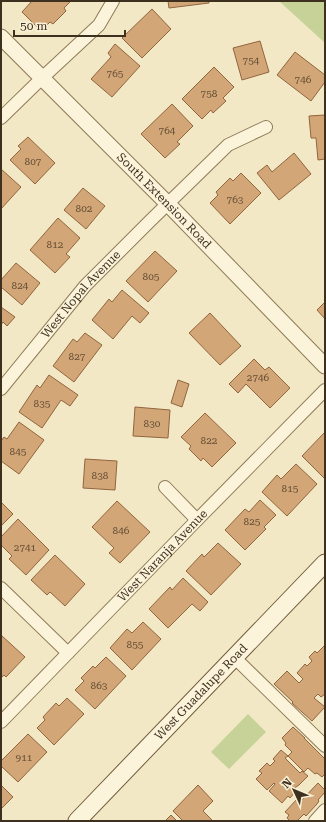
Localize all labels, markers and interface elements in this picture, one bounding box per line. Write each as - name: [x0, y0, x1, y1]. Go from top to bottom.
- scale bar: [14, 12, 125, 38]
- text: 50 m: [20, 19, 47, 33]
- house number: 754: [243, 55, 260, 66]
- house number: 765: [107, 68, 124, 79]
- house number: 746: [295, 74, 312, 85]
- house number: 758: [201, 88, 218, 99]
- house number: 764: [159, 125, 176, 136]
- street label: South Extension Road: [114, 150, 214, 252]
- house number: 807: [25, 156, 42, 167]
- house number: 763: [227, 194, 244, 205]
- house number: 802: [76, 203, 93, 214]
- house number: 812: [47, 239, 64, 250]
- street label: West Nopal Avenue: [38, 247, 124, 341]
- house number: 805: [143, 271, 160, 282]
- house number: 824: [12, 280, 29, 291]
- house number: 827: [69, 351, 86, 362]
- house number: 2746: [247, 372, 270, 383]
- house number: 835: [34, 398, 51, 409]
- house number: 830: [144, 418, 161, 429]
- house number: 822: [201, 435, 218, 446]
- house number: 845: [10, 446, 27, 457]
- house number: 838: [92, 470, 109, 481]
- house number: 815: [282, 483, 299, 494]
- street label: West Naranja Avenue: [115, 506, 211, 604]
- house number: 825: [244, 516, 261, 527]
- house number: 846: [113, 525, 130, 536]
- house number: 2741: [14, 542, 37, 553]
- house number: 855: [127, 639, 144, 650]
- street label: West Guadalupe Road: [152, 641, 250, 743]
- house number: 863: [91, 680, 108, 691]
- house number: 911: [16, 752, 33, 763]
- north arrow: [274, 770, 314, 810]
- text: N: [280, 775, 295, 791]

